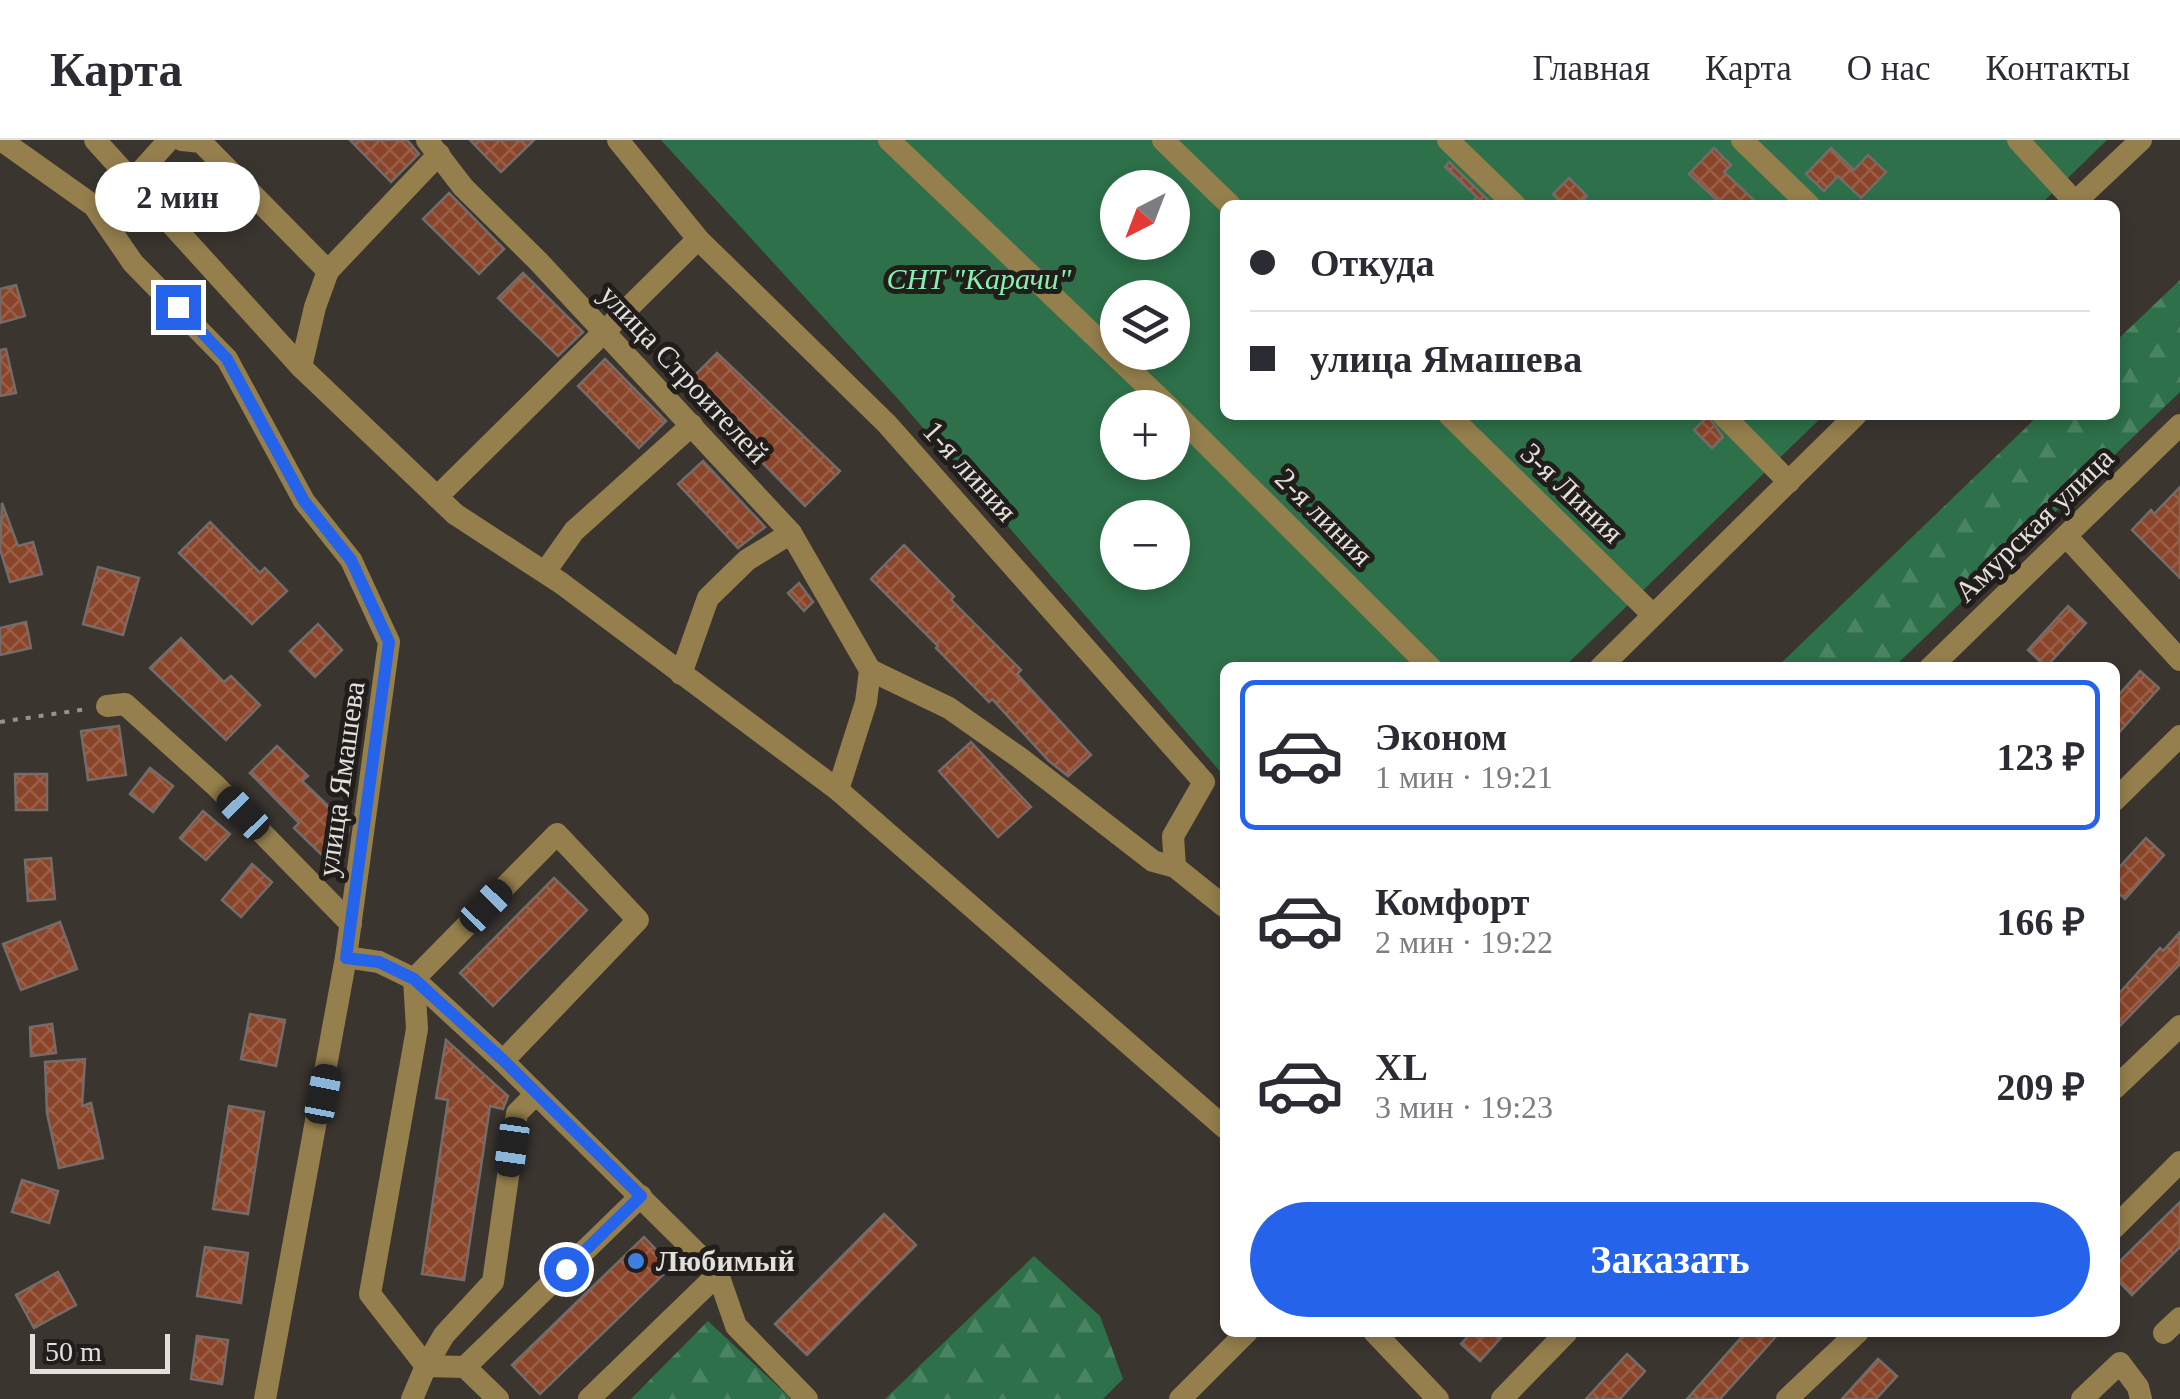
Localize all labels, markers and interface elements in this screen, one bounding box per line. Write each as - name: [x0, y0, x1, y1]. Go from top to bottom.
- text: Карта: [50, 43, 182, 96]
- text: Главная: [1533, 49, 1650, 88]
- text: Карта: [1705, 49, 1792, 88]
- text: О нас: [1847, 49, 1931, 88]
- text: Контакты: [1986, 49, 2130, 88]
- callout: 2 мин: [96, 162, 260, 232]
- north arrow: [1100, 170, 1190, 260]
- map controls: [1100, 170, 1190, 590]
- text: 2 мин: [136, 179, 219, 215]
- text: Откуда: [1310, 242, 1434, 284]
- park label: СНТ "Карачи": [887, 262, 1072, 295]
- street label: улица Строителей: [593, 278, 775, 470]
- button: layers: [1100, 280, 1190, 370]
- route end: [156, 285, 201, 330]
- text: улица Ямашева: [1310, 338, 1582, 380]
- button: +: [1100, 390, 1190, 480]
- street label: 1-я линия: [917, 414, 1024, 528]
- street label: 3-я Линия: [1515, 436, 1630, 549]
- street label: Амурская улица: [1948, 441, 2119, 608]
- street label: 2-я линия: [1269, 461, 1380, 572]
- button: −: [1100, 500, 1190, 590]
- street label: улица Ямашева: [310, 679, 371, 879]
- icon: car: [1255, 710, 1345, 800]
- text: Эконом: [1375, 716, 1507, 758]
- text: 123 ₽: [1996, 736, 2085, 778]
- text: 1 мин · 19:21: [1375, 759, 1553, 795]
- car: [211, 781, 275, 845]
- car: [454, 874, 518, 938]
- icon: car: [1255, 875, 1345, 965]
- text: Комфорт: [1375, 881, 1529, 923]
- text: 166 ₽: [1996, 901, 2085, 943]
- text: 2 мин · 19:22: [1375, 924, 1553, 960]
- icon: car: [1255, 1040, 1345, 1130]
- text: XL: [1375, 1046, 1428, 1088]
- car: [303, 1062, 343, 1126]
- text: 209 ₽: [1996, 1066, 2085, 1108]
- text: 3 мин · 19:23: [1375, 1089, 1553, 1125]
- car: [493, 1115, 531, 1179]
- button: Заказать: [1250, 1202, 2090, 1317]
- place label: Любимый: [656, 1244, 795, 1277]
- route start: [544, 1247, 589, 1292]
- marker: Любимый: [625, 1250, 647, 1272]
- scale bar: [30, 1329, 170, 1374]
- text: 50 m: [45, 1336, 102, 1367]

